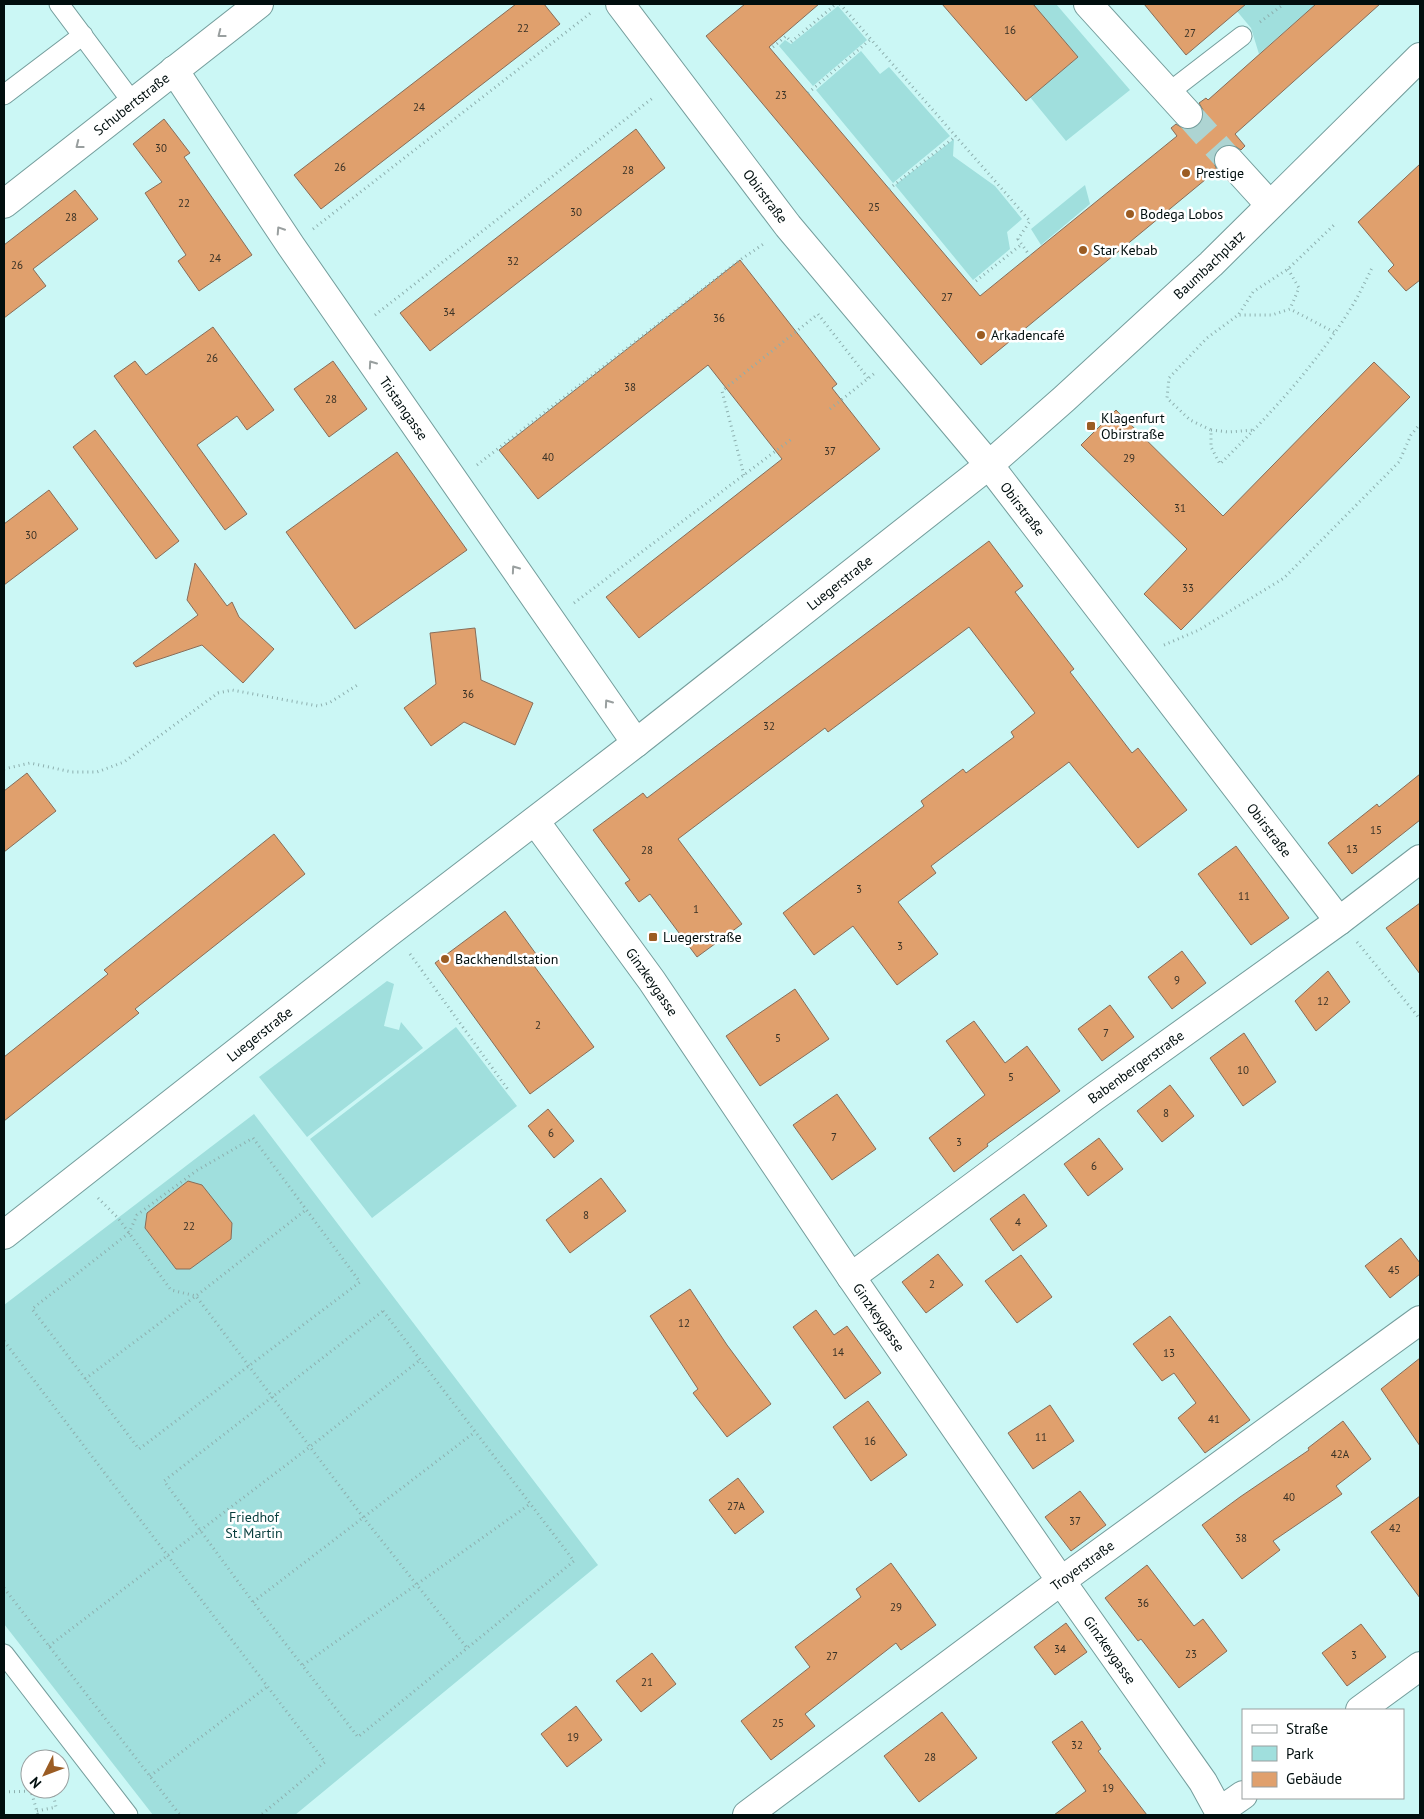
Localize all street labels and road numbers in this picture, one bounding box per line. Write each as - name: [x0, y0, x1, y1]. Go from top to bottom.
- street label: Schubertstraße: [90, 69, 173, 139]
- street label: Obirstraße: [739, 165, 792, 227]
- street label: Baumbachplatz: [1170, 226, 1249, 303]
- street label: Tristangasse: [375, 373, 432, 444]
- street label: Obirstraße: [996, 478, 1049, 540]
- street label: Luegerstraße: [803, 551, 876, 614]
- street label: Obirstraße: [1243, 799, 1296, 861]
- street label: Ginzkeygasse: [622, 944, 682, 1020]
- street label: Luegerstraße: [223, 1003, 296, 1066]
- street label: Babenbergerstraße: [1084, 1026, 1188, 1108]
- street label: Ginzkeygasse: [849, 1280, 909, 1355]
- street label: Troyerstraße: [1047, 1536, 1118, 1595]
- street label: Ginzkeygasse: [1080, 1612, 1140, 1688]

